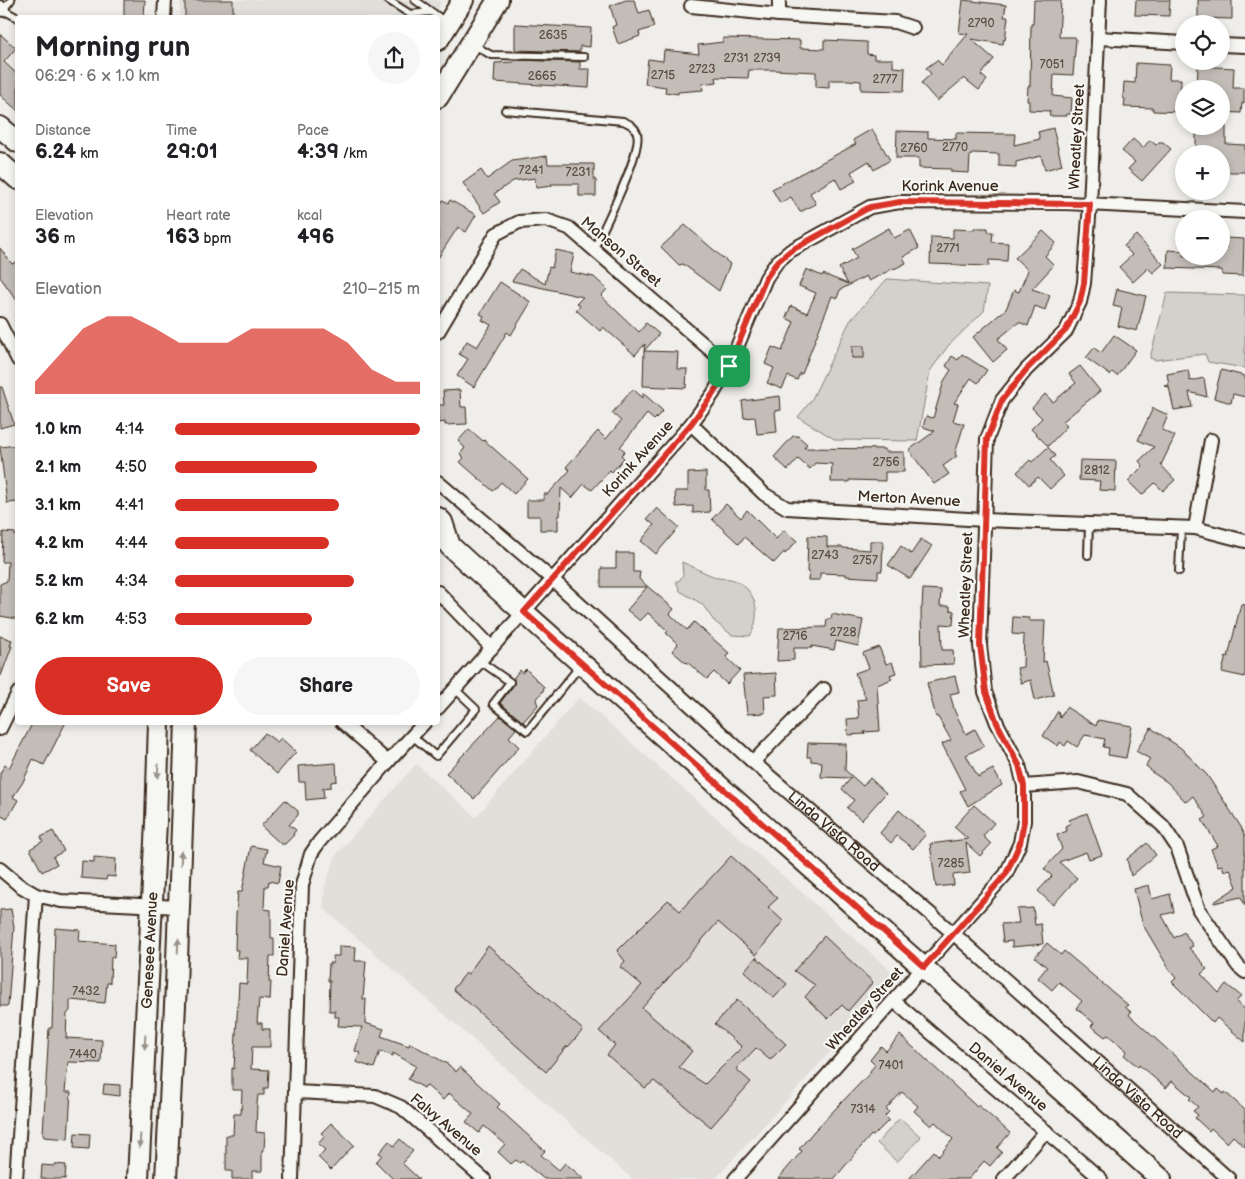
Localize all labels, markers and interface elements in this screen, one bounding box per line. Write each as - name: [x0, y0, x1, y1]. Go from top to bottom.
- map controls: [1175, 15, 1230, 265]
- button: locate: [1175, 15, 1230, 70]
- house number: 2790: [968, 16, 994, 31]
- house number: 2635: [539, 28, 567, 43]
- text: Morning run: [35, 31, 190, 64]
- button: share: [368, 32, 420, 84]
- house number: 2731: [724, 51, 749, 66]
- house number: 2739: [753, 51, 781, 66]
- house number: 7051: [1040, 57, 1064, 72]
- house number: 2723: [688, 62, 716, 77]
- text: 06:29 · 6 × 1.0 km: [35, 67, 160, 86]
- house number: 2715: [651, 68, 675, 83]
- house number: 2665: [528, 69, 556, 84]
- house number: 2777: [873, 72, 897, 87]
- button: layers: [1175, 80, 1230, 135]
- street label: Wheatley Street: [1065, 83, 1089, 190]
- text: Distance: [35, 122, 91, 139]
- text: Time: [166, 122, 197, 139]
- text: Pace: [297, 122, 329, 139]
- text: 6.24: [35, 139, 76, 164]
- text: 29:01: [166, 139, 218, 164]
- text: 4:39: [297, 139, 339, 164]
- house number: 2770: [942, 140, 968, 155]
- house number: 2760: [900, 141, 928, 156]
- text: km: [76, 145, 99, 162]
- text: /km: [339, 145, 368, 162]
- button: +: [1175, 145, 1230, 200]
- house number: 7241: [519, 163, 543, 178]
- house number: 7231: [566, 165, 590, 180]
- street label: Korink Avenue: [901, 177, 999, 196]
- text: Elevation: [35, 207, 93, 224]
- text: Heart rate: [166, 207, 231, 224]
- text: kcal: [297, 207, 322, 224]
- button: −: [1175, 210, 1230, 265]
- street label: Manson Street: [577, 213, 665, 291]
- text: 36: [35, 224, 60, 249]
- text: 163: [166, 224, 200, 249]
- text: 496: [297, 224, 334, 249]
- text: m: [60, 230, 75, 247]
- text: bpm: [200, 230, 231, 247]
- house number: 2771: [936, 241, 960, 256]
- text: Elevation: [35, 280, 102, 299]
- text: 210–215 m: [343, 280, 420, 299]
- pin: [708, 345, 750, 387]
- icon: arrive: [715, 352, 743, 380]
- street label: Korink Avenue: [598, 416, 678, 501]
- text: 1.0 km: [35, 420, 82, 439]
- text: 4:14: [115, 420, 144, 439]
- house number: 2756: [872, 455, 900, 470]
- text: 2.1 km: [35, 458, 81, 477]
- text: 4:50: [115, 458, 147, 477]
- house number: 2812: [1084, 463, 1110, 478]
- street label: Merton Avenue: [857, 487, 961, 511]
- text: 3.1 km: [35, 496, 81, 515]
- text: 4:41: [115, 496, 144, 515]
- street label: Wheatley Street: [955, 531, 977, 638]
- text: 4.2 km: [35, 534, 84, 553]
- text: 4:44: [115, 534, 148, 553]
- house number: 2743: [811, 548, 839, 563]
- house number: 2757: [852, 553, 878, 568]
- text: 5.2 km: [35, 572, 84, 591]
- text: 4:34: [115, 572, 148, 591]
- text: 6.2 km: [35, 610, 84, 629]
- text: 4:53: [115, 610, 147, 629]
- house number: 2728: [829, 625, 857, 640]
- house number: 2716: [783, 629, 807, 644]
- button: Save: [35, 657, 223, 715]
- button: Share: [233, 657, 420, 715]
- one-way arrow: [153, 763, 161, 779]
- street label: Linda Vista Road: [784, 787, 884, 876]
- one-way arrow: [177, 850, 185, 866]
- house number: 7285: [938, 856, 965, 871]
- street label: Daniel Avenue: [273, 878, 299, 977]
- street label: Genesee Avenue: [137, 891, 162, 1009]
- one-way arrow: [174, 938, 182, 954]
- street label: Wheatley Street: [822, 963, 908, 1055]
- house number: 7432: [72, 984, 100, 999]
- one-way arrow: [140, 1034, 148, 1050]
- street label: Daniel Avenue: [964, 1038, 1052, 1116]
- house number: 7440: [69, 1047, 97, 1062]
- street label: Linda Vista Road: [1089, 1052, 1187, 1143]
- house number: 7401: [879, 1058, 903, 1073]
- street label: Falvy Avenue: [406, 1089, 486, 1161]
- house number: 7314: [850, 1102, 876, 1117]
- one-way arrow: [136, 1134, 144, 1150]

